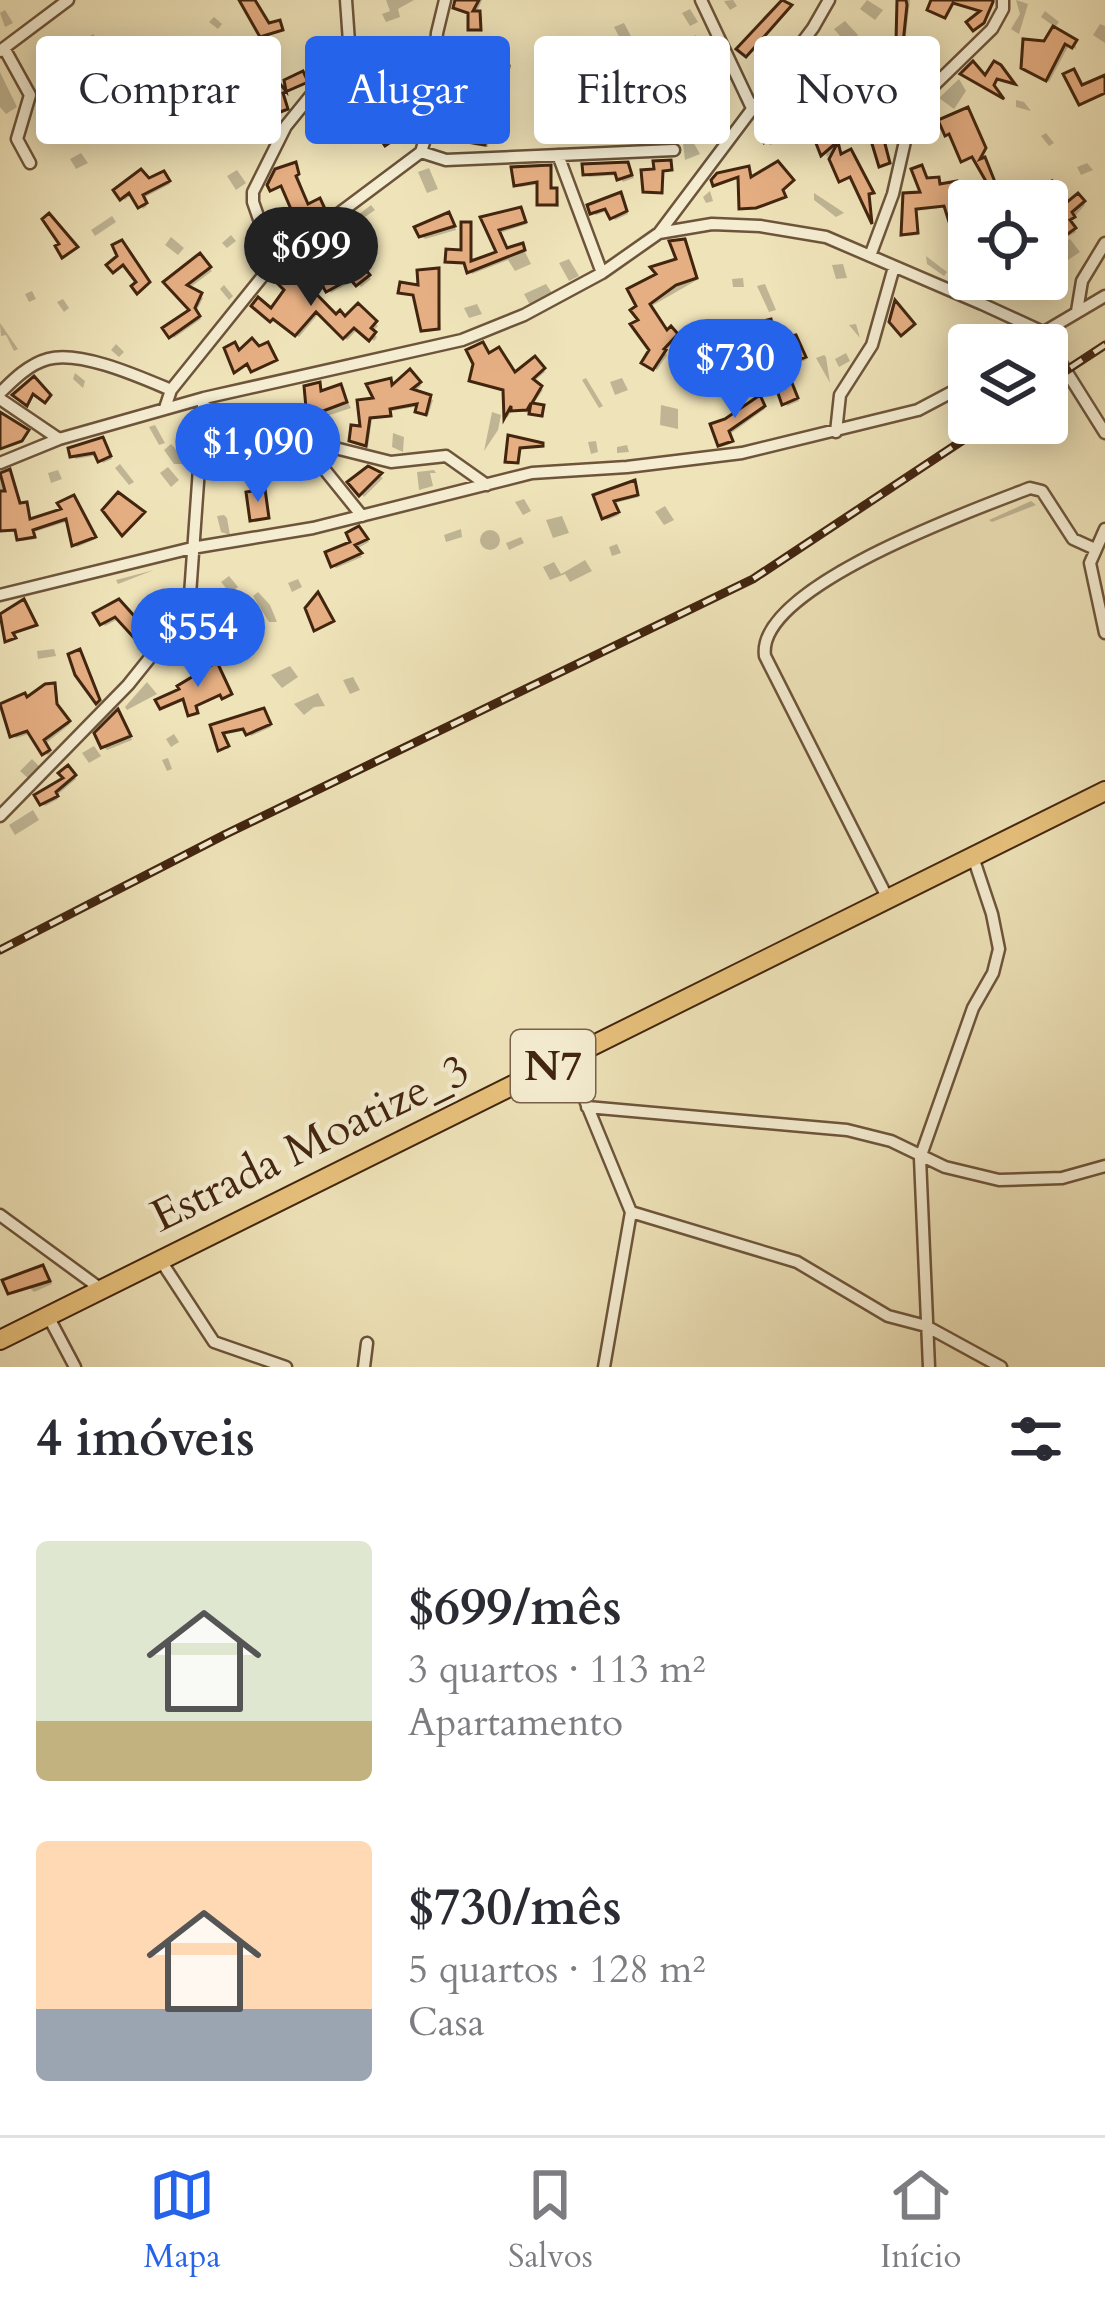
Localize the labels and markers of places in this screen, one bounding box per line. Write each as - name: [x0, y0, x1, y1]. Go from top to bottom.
- pin: $699: [240, 207, 382, 309]
- pin: $730: [664, 319, 806, 421]
- pin: $1,090: [160, 403, 356, 505]
- pin: $554: [127, 588, 269, 690]

